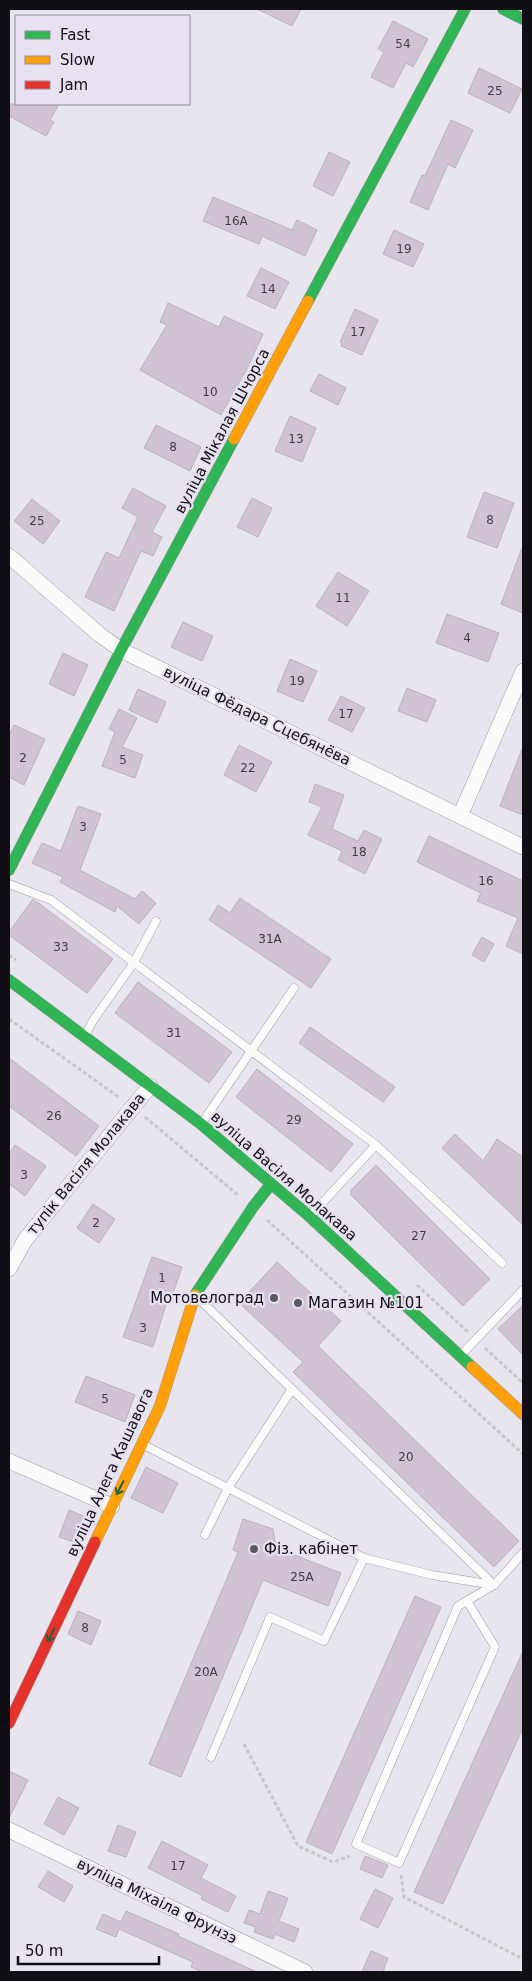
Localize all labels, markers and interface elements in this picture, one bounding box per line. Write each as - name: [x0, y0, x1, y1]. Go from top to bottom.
- legend: [15, 15, 190, 105]
- text: Fast: [60, 26, 90, 44]
- house number: 54: [395, 37, 411, 51]
- text: Slow: [60, 51, 95, 69]
- text: Jam: [59, 76, 88, 94]
- house number: 25: [487, 84, 503, 98]
- house number: 16А: [224, 214, 249, 228]
- house number: 19: [396, 242, 412, 256]
- house number: 14: [260, 282, 276, 296]
- house number: 17: [350, 325, 366, 339]
- street label: вуліца Мікалая Шчорса: [171, 345, 273, 517]
- house number: 10: [202, 385, 218, 399]
- house number: 13: [288, 432, 304, 446]
- house number: 8: [169, 440, 177, 454]
- house number: 8: [486, 513, 494, 527]
- house number: 25: [29, 514, 45, 528]
- house number: 11: [335, 591, 351, 605]
- house number: 4: [463, 631, 471, 645]
- street label: вуліца Фёдара Сцебянёва: [160, 663, 354, 769]
- house number: 19: [289, 674, 305, 688]
- house number: 17: [338, 707, 354, 721]
- house number: 2: [19, 751, 27, 765]
- house number: 5: [119, 753, 127, 767]
- house number: 22: [240, 761, 256, 775]
- house number: 3: [79, 820, 87, 834]
- house number: 18: [351, 845, 367, 859]
- house number: 16: [478, 874, 494, 888]
- house number: 31А: [258, 932, 283, 946]
- house number: 33: [53, 940, 69, 954]
- house number: 31: [166, 1026, 182, 1040]
- street label: тупік Васіля Молакава: [23, 1089, 149, 1239]
- street label: вуліца Васіля Молакава: [207, 1108, 361, 1244]
- house number: 26: [46, 1109, 62, 1123]
- house number: 29: [286, 1113, 302, 1127]
- house number: 3: [20, 1168, 28, 1182]
- house number: 2: [92, 1216, 100, 1230]
- house number: 27: [411, 1229, 427, 1243]
- house number: 1: [158, 1271, 166, 1285]
- place label: Мотовелоград: [150, 1289, 264, 1307]
- marker: Мотовелоград: [268, 1292, 280, 1304]
- place label: Магазин №101: [308, 1294, 424, 1312]
- marker: Магазин №101: [292, 1297, 304, 1309]
- house number: 3: [139, 1321, 147, 1335]
- street label: вуліца Алега Кашавога: [63, 1385, 157, 1559]
- house number: 5: [101, 1392, 109, 1406]
- house number: 20: [398, 1450, 414, 1464]
- one-way arrow: [115, 1480, 124, 1495]
- place label: Фіз. кабінет: [264, 1540, 358, 1558]
- marker: Фіз. кабінет: [248, 1543, 260, 1555]
- house number: 25А: [290, 1570, 315, 1584]
- house number: 8: [81, 1621, 89, 1635]
- one-way arrow: [45, 1627, 55, 1642]
- house number: 20А: [194, 1665, 219, 1679]
- street label: вуліца Міхаіла Фрунзэ: [74, 1854, 240, 1948]
- house number: 17: [170, 1859, 186, 1873]
- scale bar: [18, 1934, 159, 1966]
- text: 50 m: [25, 1942, 63, 1960]

